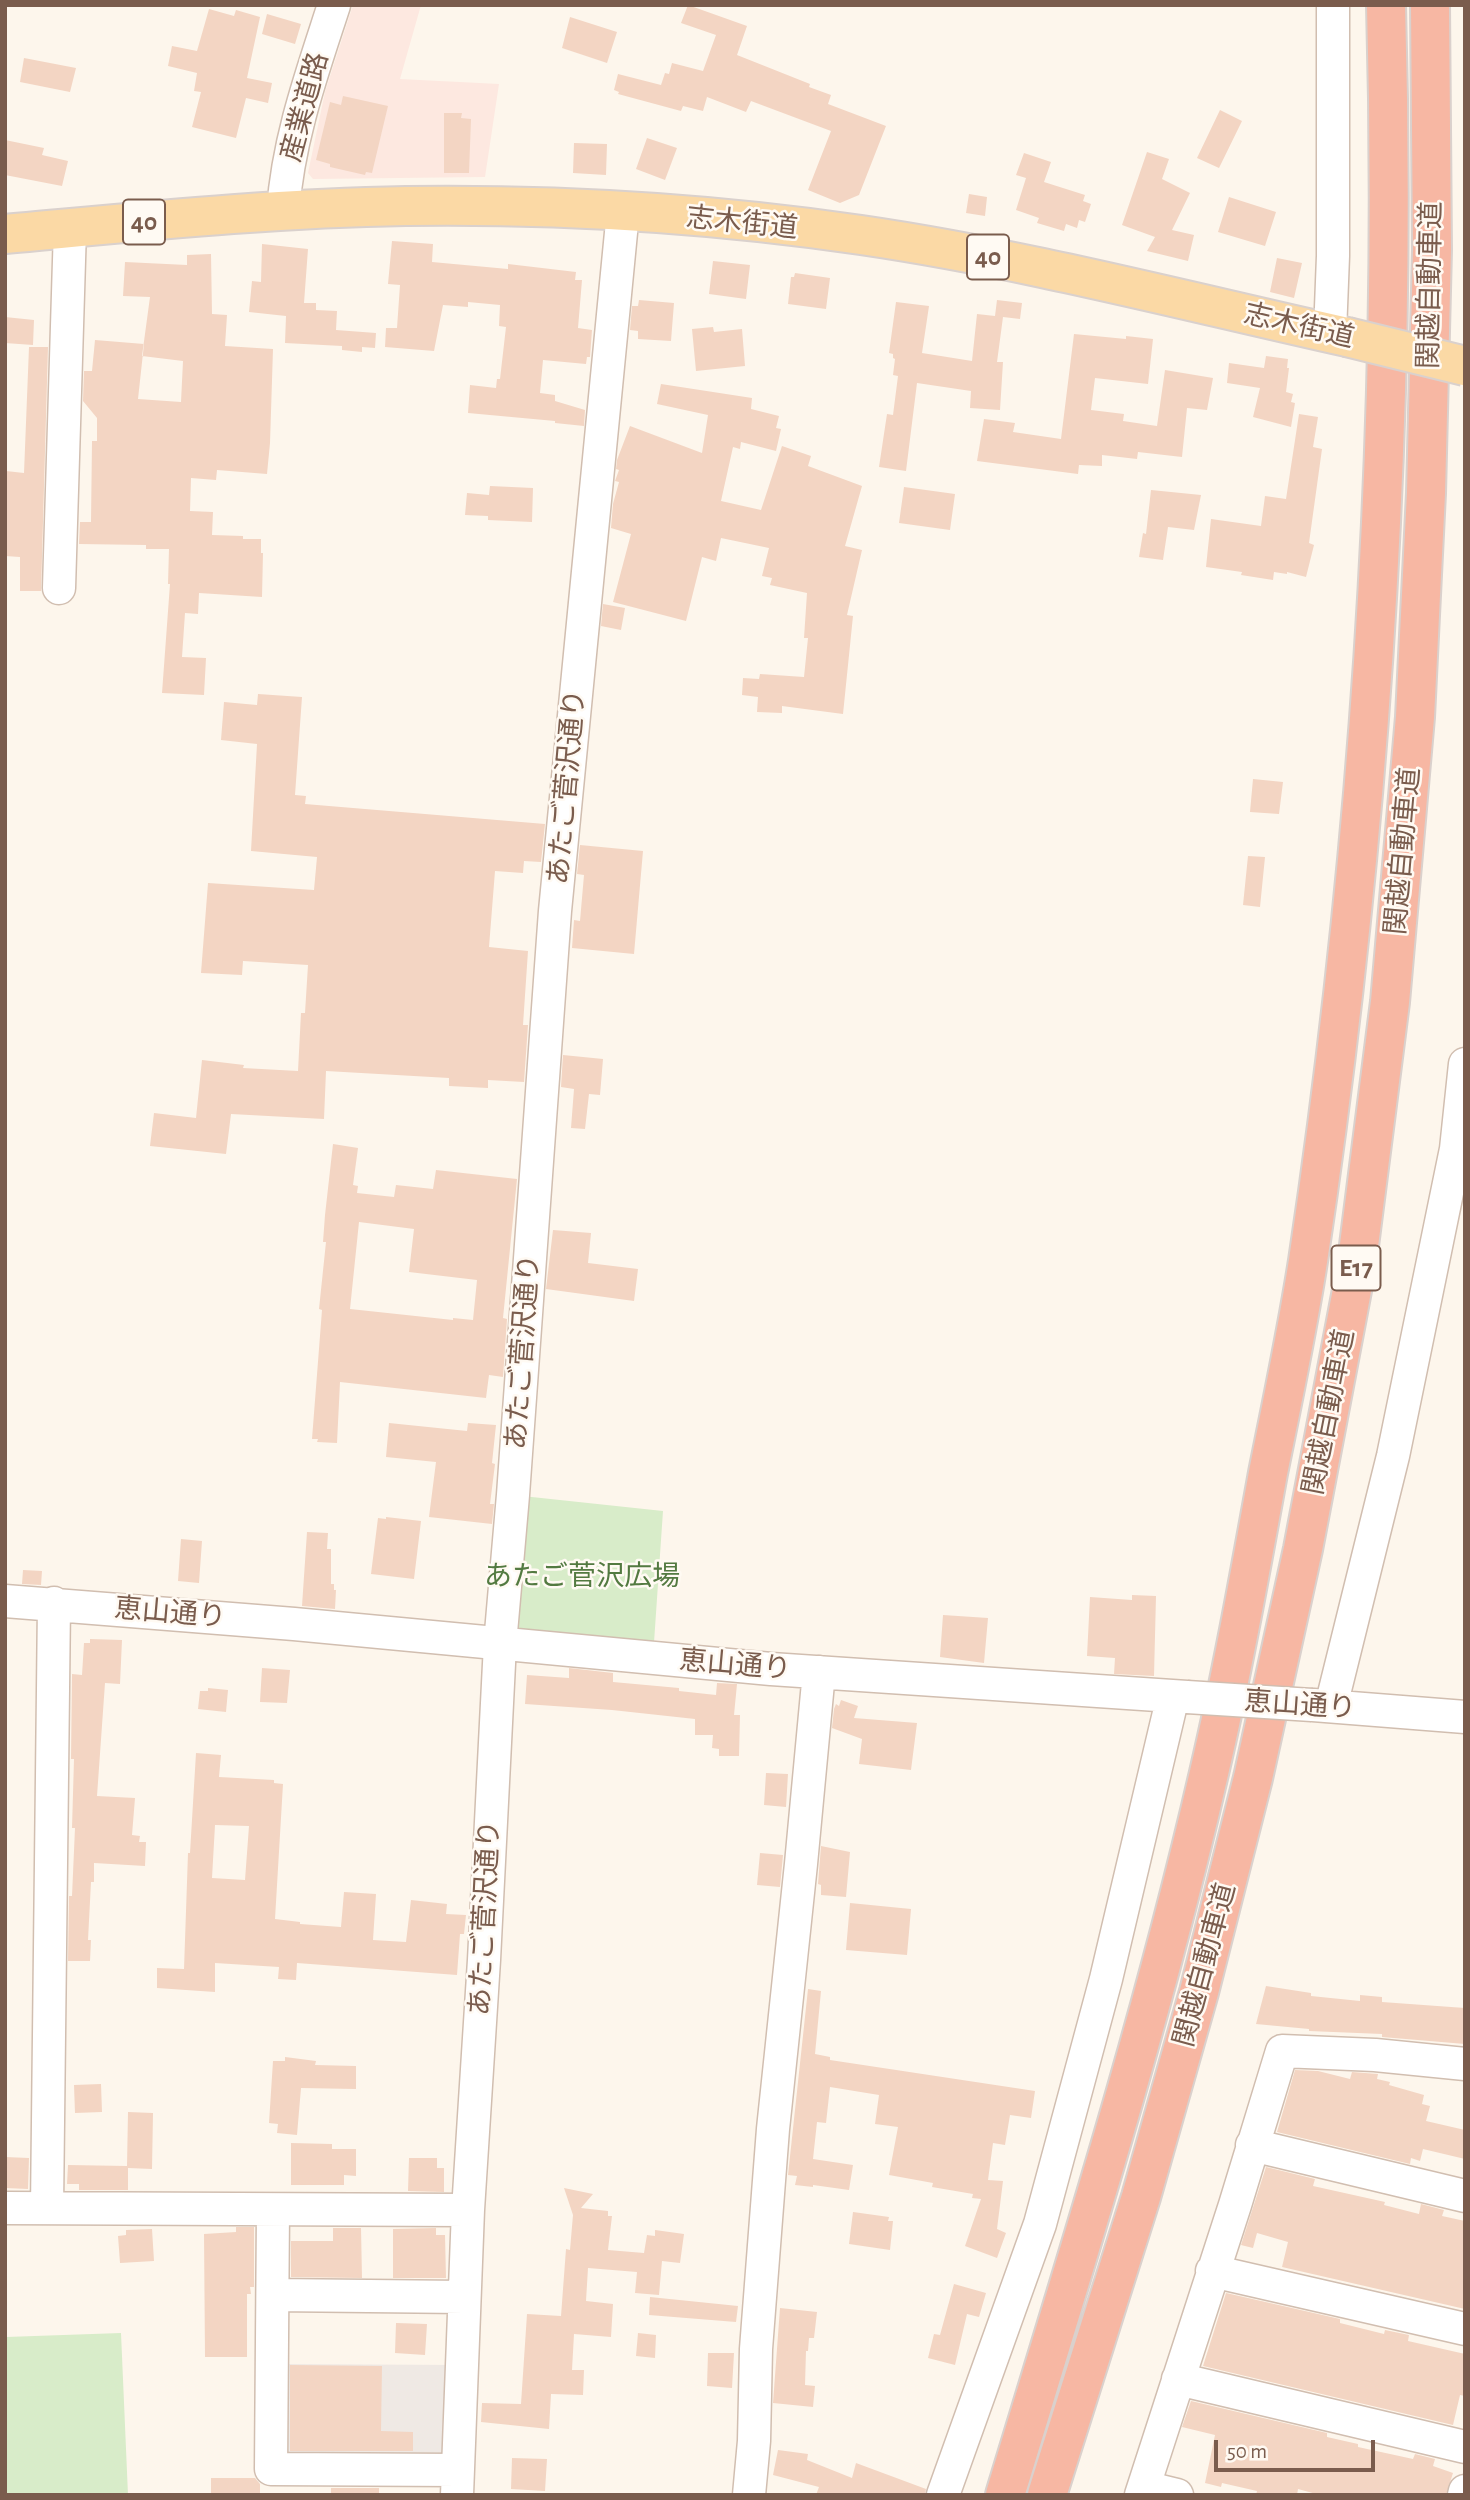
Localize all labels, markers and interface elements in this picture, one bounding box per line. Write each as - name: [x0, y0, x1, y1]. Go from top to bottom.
- street label: 産業道路: [274, 49, 336, 165]
- road number: 40: [123, 200, 165, 244]
- street label: 志木街道: [685, 200, 799, 246]
- street label: 関越自動車道: [1412, 201, 1448, 369]
- road number: 40: [967, 234, 1009, 280]
- street label: 志木街道: [1241, 297, 1357, 355]
- street label: あたご菅沢通り: [542, 688, 592, 886]
- street label: 関越自動車道: [1379, 766, 1427, 936]
- road number: E17: [1332, 1246, 1380, 1290]
- street label: あたご菅沢通り: [499, 1253, 547, 1451]
- street label: 関越自動車道: [1296, 1326, 1362, 1498]
- park label: あたご菅沢広場: [484, 1560, 680, 1594]
- street label: 恵山通り: [113, 1591, 227, 1635]
- street label: 恵山通り: [678, 1643, 792, 1687]
- street label: 恵山通り: [1243, 1684, 1357, 1726]
- street label: あたご菅沢通り: [463, 1819, 507, 2017]
- street label: 関越自動車道: [1167, 1880, 1243, 2050]
- scale bar: [1218, 2426, 1379, 2470]
- text: 50 m: [1227, 2441, 1267, 2462]

